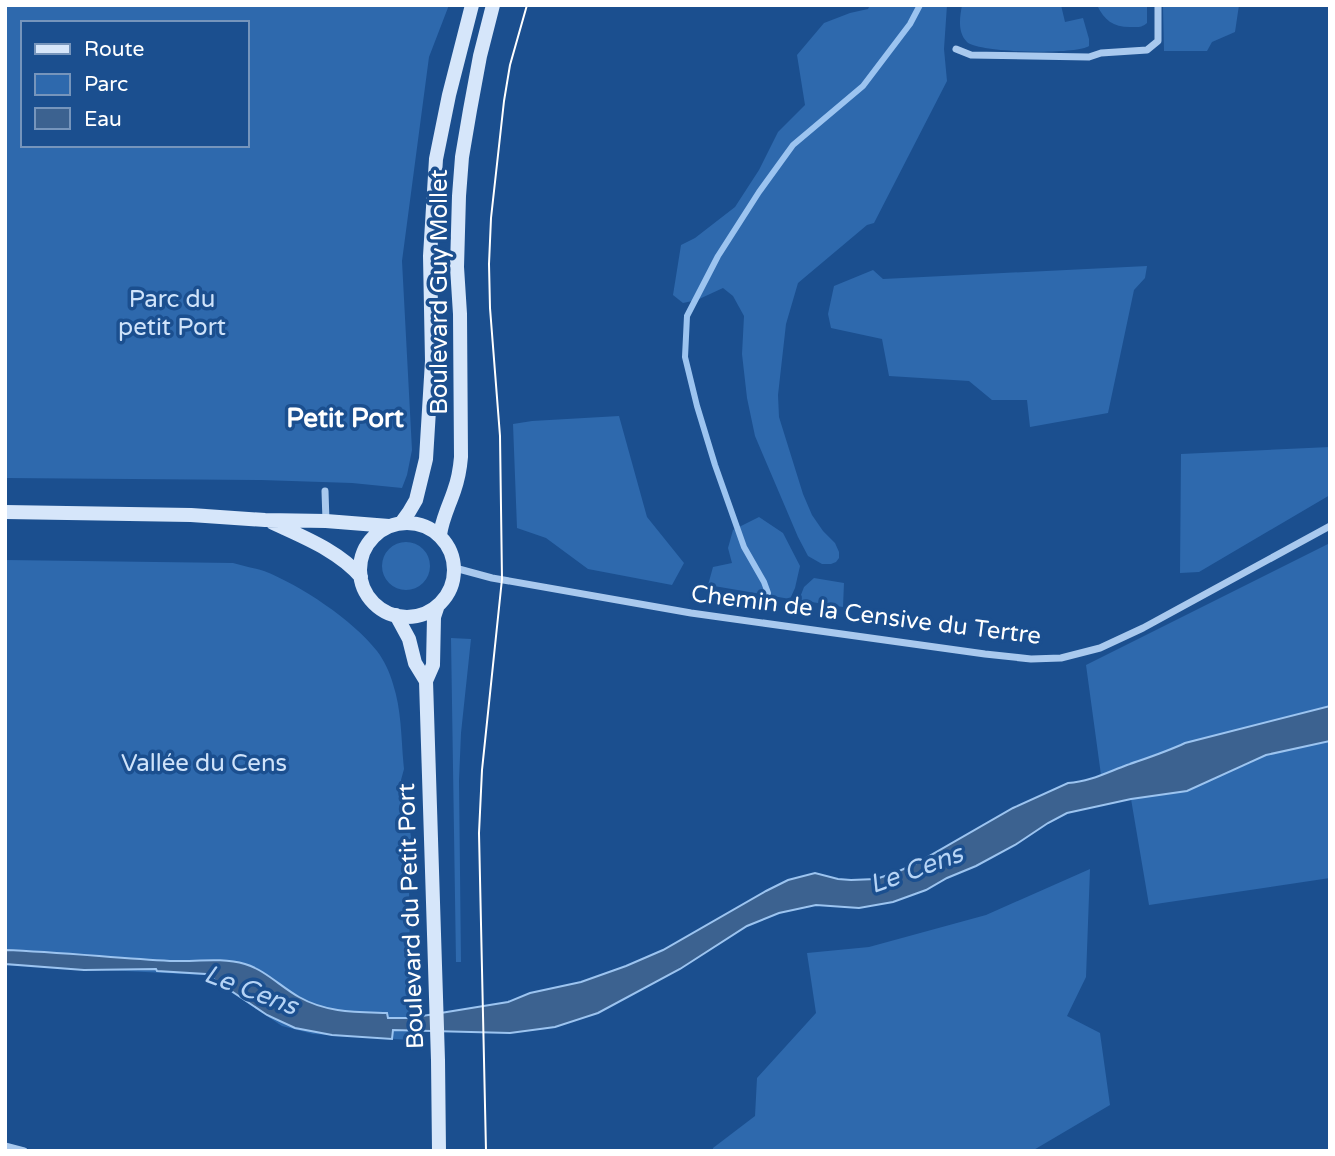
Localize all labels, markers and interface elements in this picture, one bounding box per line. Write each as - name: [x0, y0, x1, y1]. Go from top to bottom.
- legend: [21, 21, 248, 147]
- text: Route: [84, 37, 144, 62]
- text: Parc: [84, 72, 128, 97]
- text: Eau: [84, 107, 122, 132]
- street label: Boulevard Guy Mollet: [425, 169, 454, 415]
- park label: Parc du petit Port: [118, 285, 226, 342]
- district label: Petit Port: [286, 403, 404, 434]
- street label: Chemin de la Censive du Tertre: [689, 579, 1043, 651]
- park label: Vallée du Cens: [121, 749, 287, 778]
- street label: Boulevard du Petit Port: [392, 783, 430, 1049]
- water label: Le Cens: [865, 837, 968, 900]
- water label: Le Cens: [200, 958, 303, 1022]

